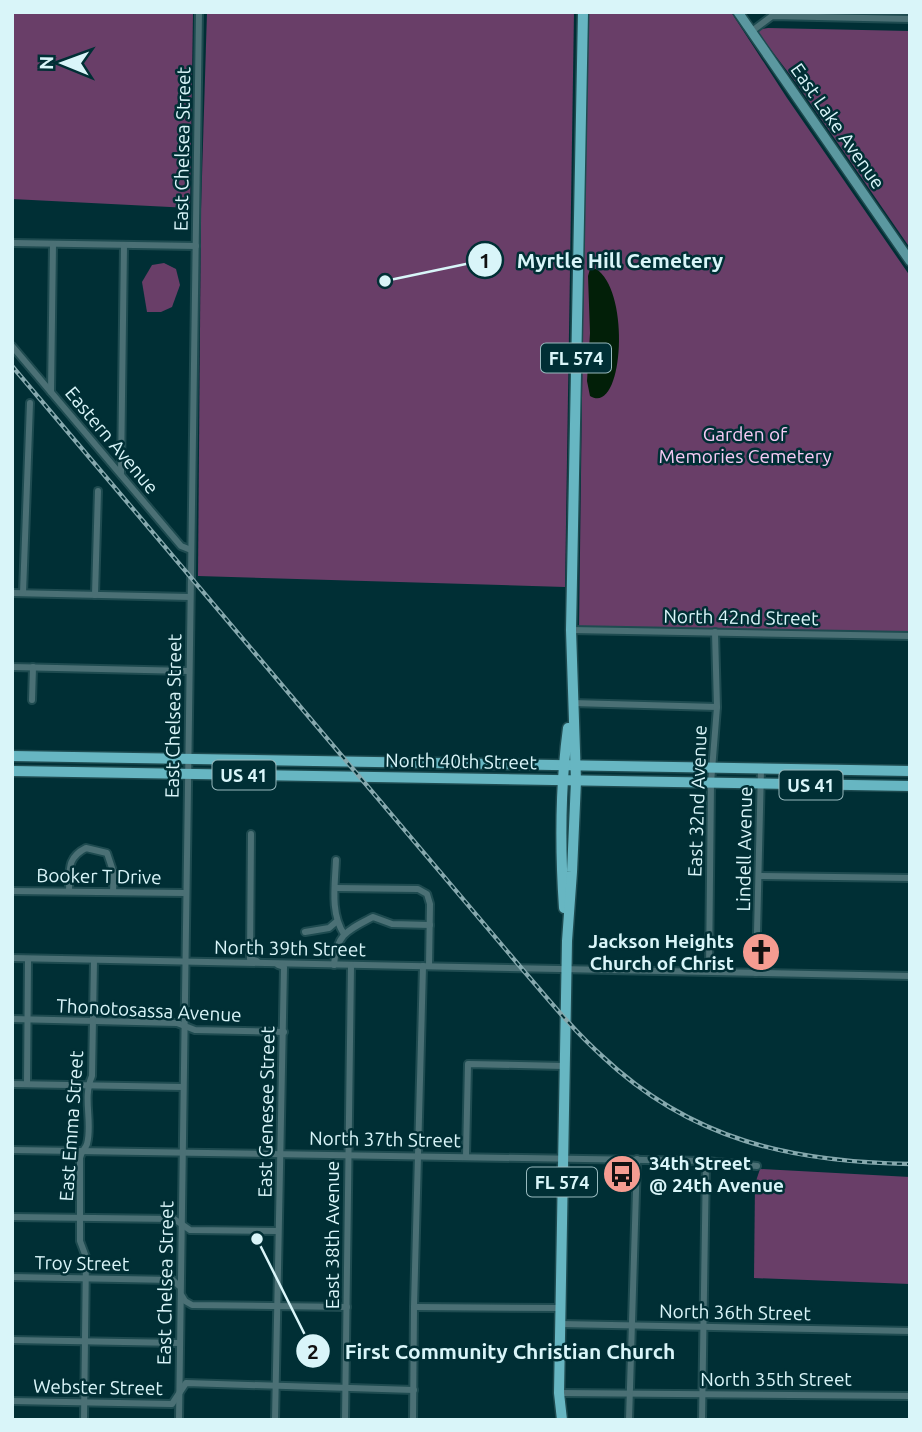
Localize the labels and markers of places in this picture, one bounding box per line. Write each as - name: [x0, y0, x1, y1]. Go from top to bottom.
- callout: Myrtle Hill Cemetery: [468, 239, 737, 281]
- place label: Jackson Heights Church of Christ: [588, 930, 734, 974]
- church icon: Jackson Heights Church of Christ: [740, 931, 782, 973]
- place label: 34th Street @ 24th Avenue: [649, 1152, 784, 1196]
- bus stop icon: 34th Street @ 24th Avenue: [601, 1153, 643, 1195]
- callout: First Community Christian Church: [295, 1330, 689, 1372]

